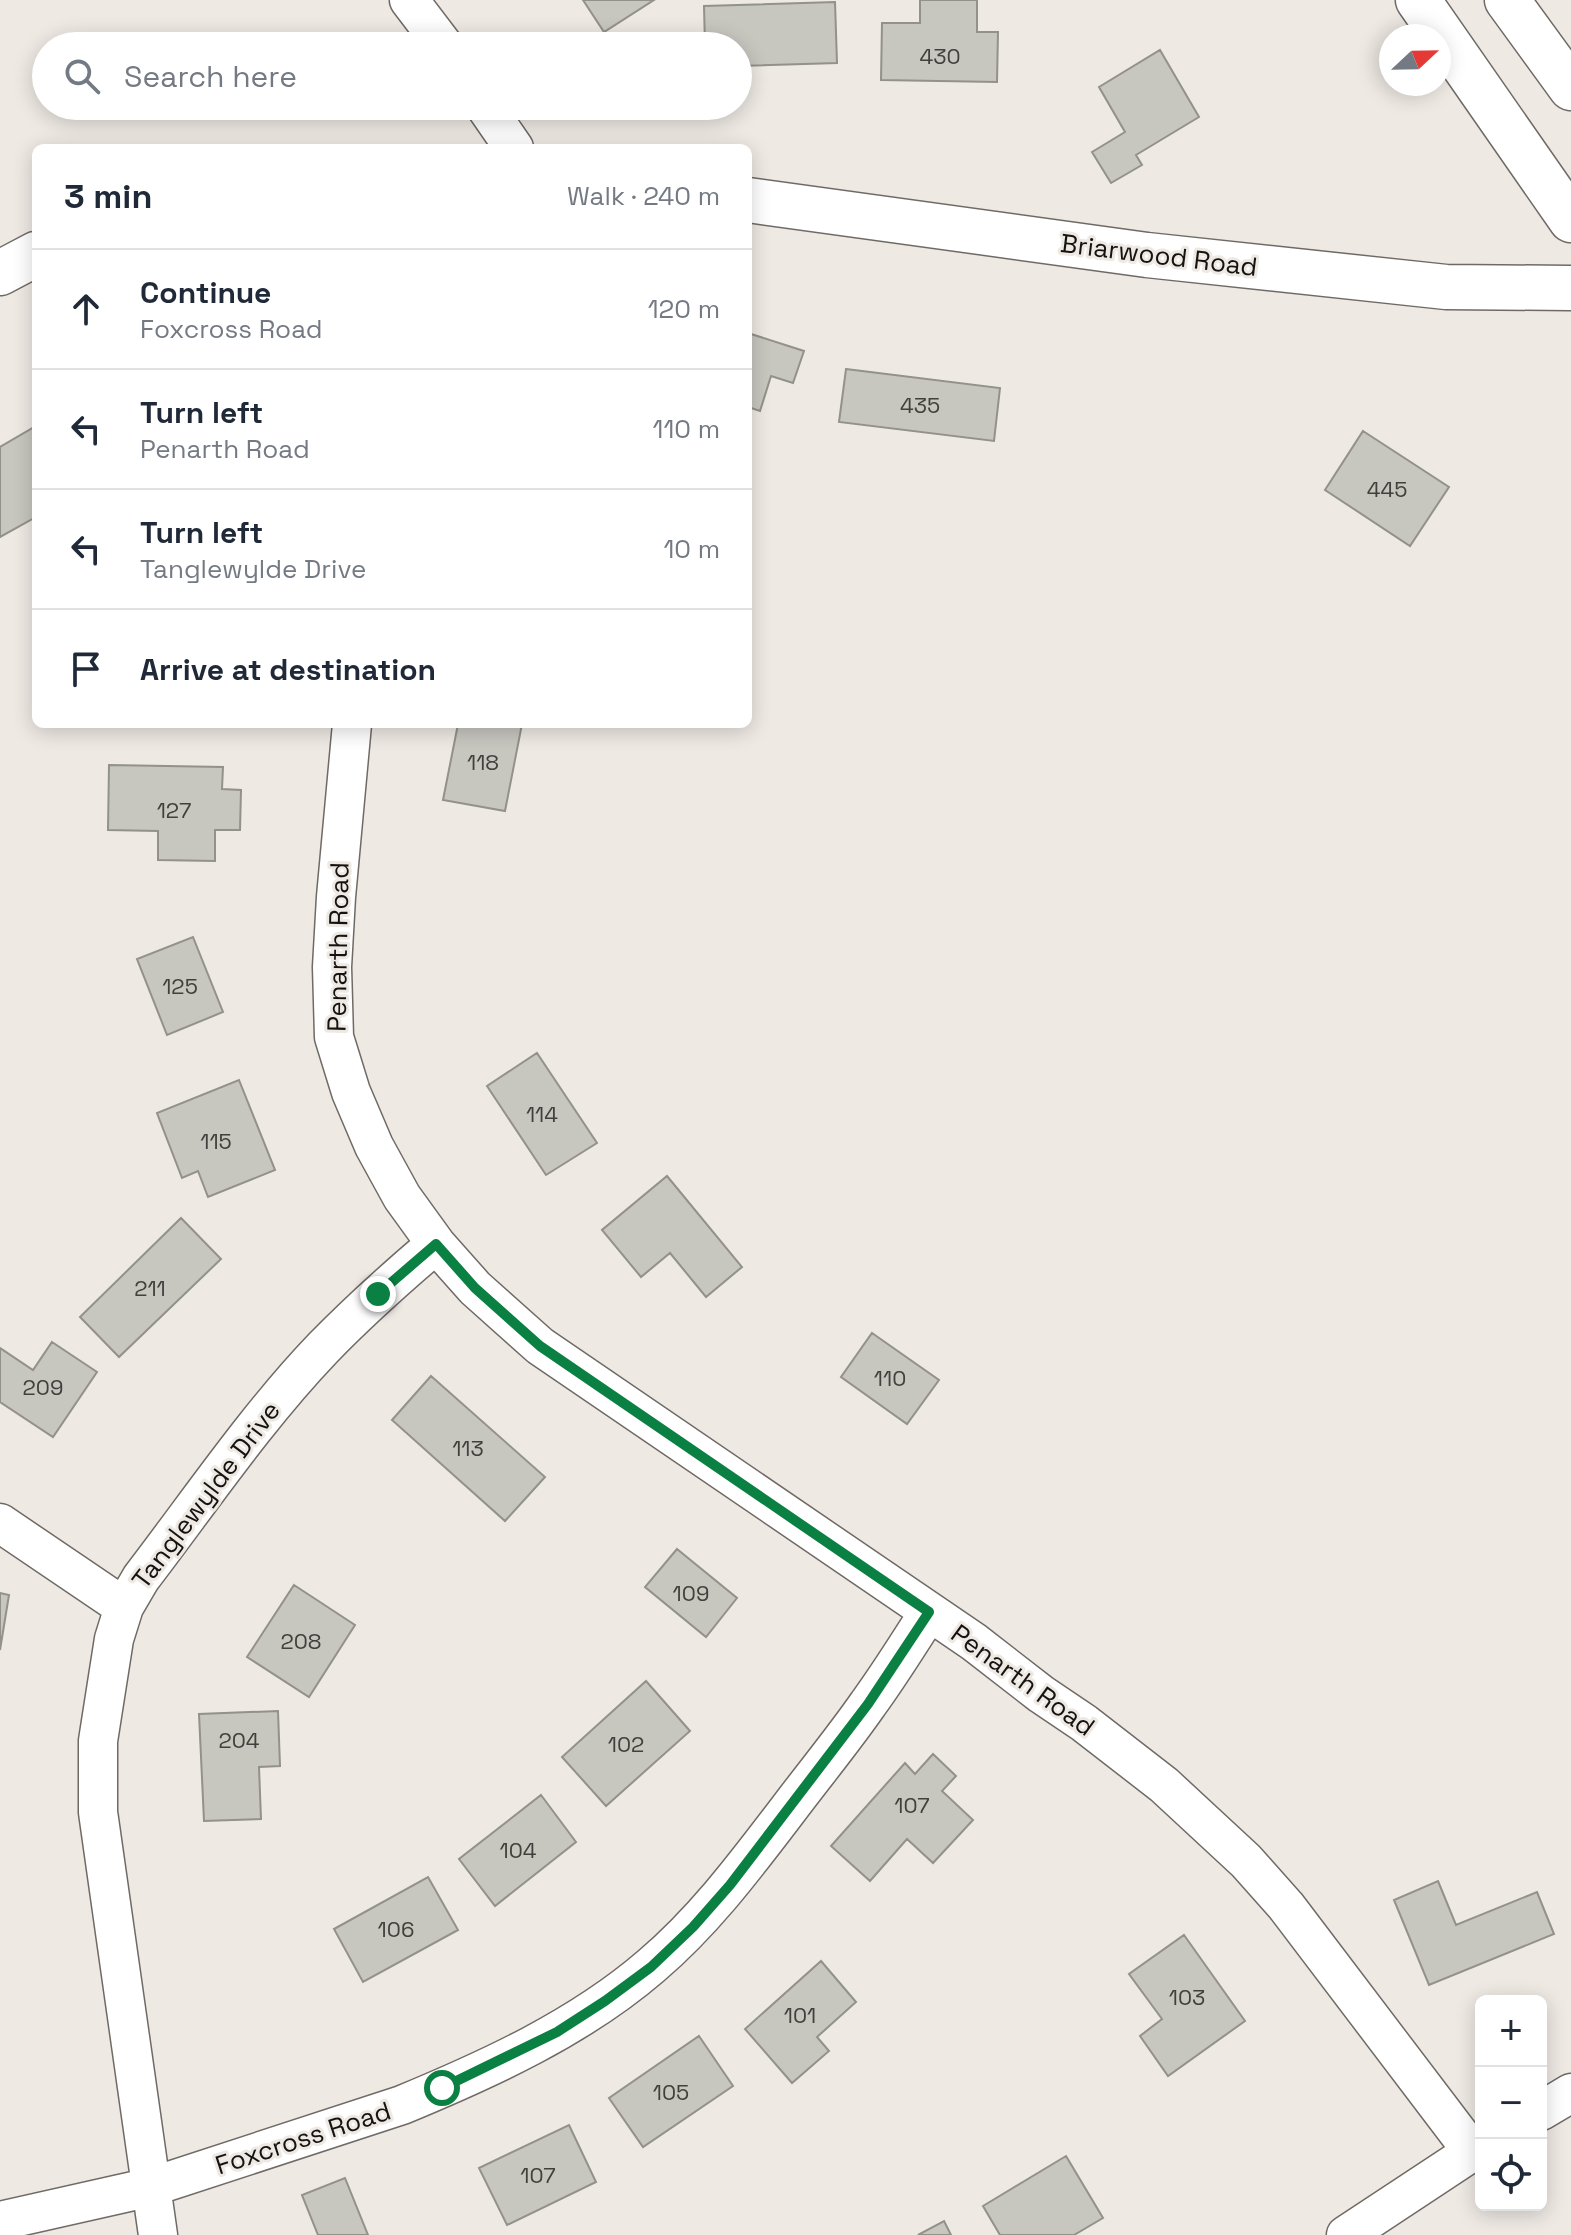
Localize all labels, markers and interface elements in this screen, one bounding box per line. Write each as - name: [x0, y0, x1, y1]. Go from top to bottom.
- north arrow: [1379, 24, 1451, 96]
- search box: [32, 32, 752, 120]
- house number: 430: [919, 42, 961, 70]
- icon: search: [60, 54, 104, 98]
- text: Search here: [124, 57, 297, 96]
- text: 3 min: [64, 175, 152, 218]
- text: Walk · 240 m: [567, 179, 720, 213]
- street label: Briarwood Road: [1059, 226, 1259, 284]
- text: Continue: [140, 273, 271, 312]
- icon: ahead: [64, 287, 108, 331]
- text: 120 m: [648, 292, 720, 326]
- text: Foxcross Road: [140, 312, 323, 346]
- house number: 435: [900, 391, 940, 419]
- text: Turn left: [140, 393, 263, 432]
- icon: left: [64, 407, 108, 451]
- text: 110 m: [653, 412, 720, 446]
- text: Penarth Road: [140, 432, 310, 466]
- house number: 445: [1367, 475, 1407, 503]
- text: Turn left: [140, 513, 263, 552]
- icon: left: [64, 527, 108, 571]
- text: 10 m: [663, 532, 720, 566]
- text: Tanglewylde Drive: [140, 552, 366, 586]
- icon: arrive: [64, 647, 108, 691]
- text: Arrive at destination: [140, 650, 436, 689]
- house number: 118: [467, 748, 499, 776]
- house number: 127: [157, 796, 191, 824]
- street label: Penarth Road: [320, 862, 356, 1032]
- house number: 125: [162, 972, 198, 1000]
- house number: 114: [526, 1100, 558, 1128]
- house number: 115: [200, 1127, 232, 1155]
- house number: 211: [134, 1274, 166, 1302]
- route end: [360, 1276, 396, 1312]
- house number: 110: [874, 1364, 906, 1392]
- house number: 209: [23, 1373, 63, 1401]
- street label: Tanglewylde Drive: [124, 1394, 288, 1596]
- house number: 113: [452, 1434, 484, 1462]
- house number: 109: [673, 1579, 709, 1607]
- street label: Penarth Road: [944, 1616, 1102, 1744]
- house number: 208: [280, 1627, 322, 1655]
- house number: 204: [218, 1726, 260, 1754]
- house number: 102: [608, 1730, 644, 1758]
- house number: 107: [894, 1791, 930, 1819]
- house number: 104: [499, 1836, 537, 1864]
- house number: 106: [378, 1915, 414, 1943]
- house number: 103: [1169, 1983, 1205, 2011]
- map controls: [1475, 1995, 1547, 2211]
- button: +: [1475, 1995, 1547, 2067]
- house number: 101: [784, 2001, 816, 2029]
- button: −: [1475, 2067, 1547, 2139]
- route start: [424, 2070, 460, 2106]
- house number: 105: [653, 2078, 689, 2106]
- street label: Foxcross Road: [211, 2094, 395, 2182]
- button: locate: [1475, 2139, 1547, 2211]
- house number: 107: [520, 2161, 556, 2189]

